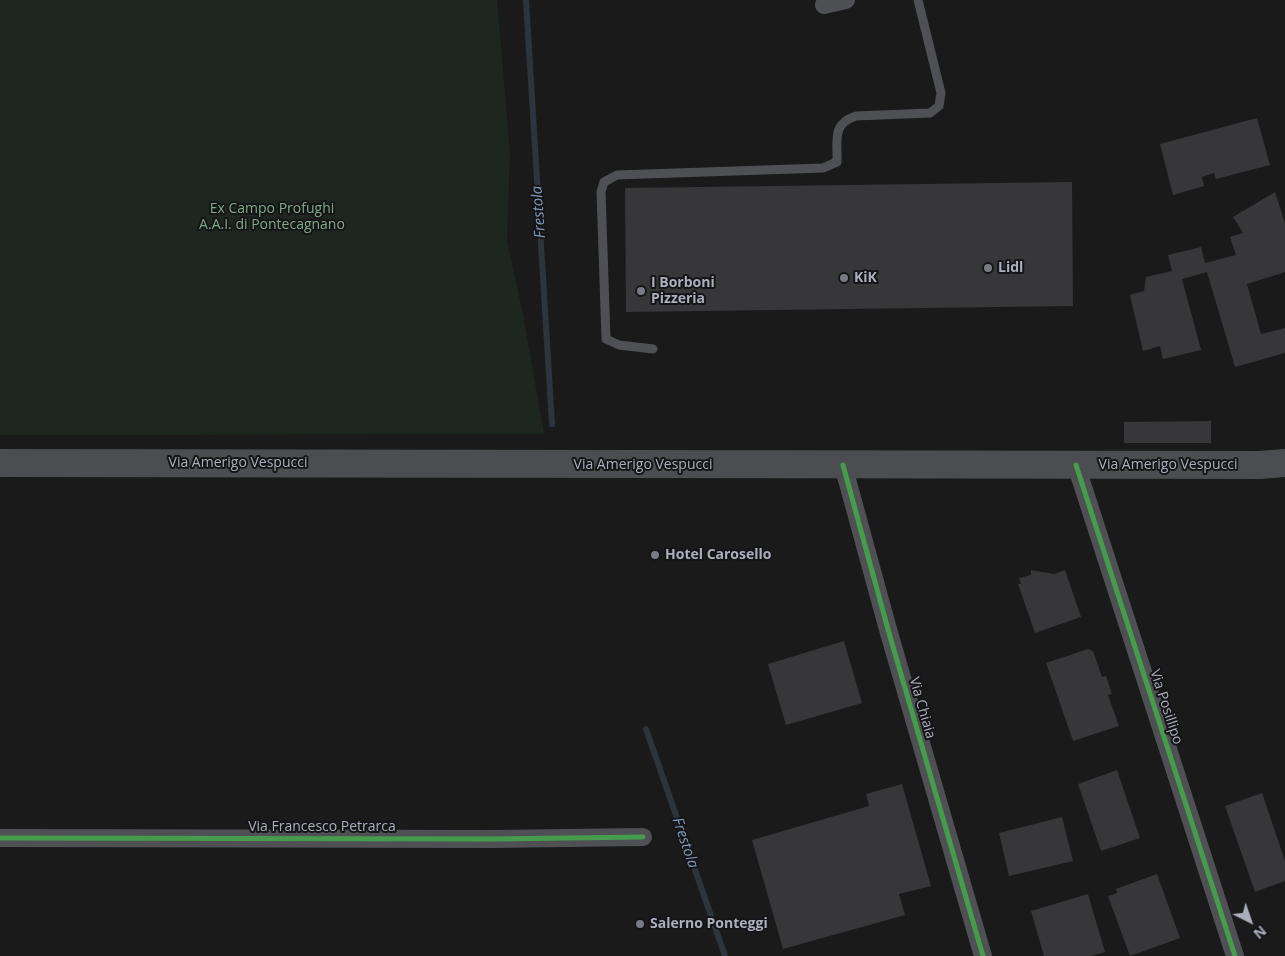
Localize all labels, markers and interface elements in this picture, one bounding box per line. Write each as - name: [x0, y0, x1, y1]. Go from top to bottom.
- water label: Frestola: [528, 185, 550, 239]
- park label: Ex Campo Profughi A.A.I. di Pontecagnano: [199, 201, 345, 233]
- place label: Lidl: [998, 260, 1023, 276]
- marker: Lidl: [982, 262, 994, 274]
- place label: KiK: [854, 270, 877, 286]
- marker: KiK: [838, 272, 850, 284]
- place label: I Borboni Pizzeria: [651, 275, 715, 308]
- marker: I Borboni Pizzeria: [635, 285, 647, 297]
- street label: Via Amerigo Vespucci: [169, 455, 307, 471]
- street label: Via Amerigo Vespucci: [574, 457, 712, 473]
- street label: Via Amerigo Vespucci: [1099, 457, 1237, 473]
- place label: Hotel Carosello: [665, 547, 771, 563]
- marker: Hotel Carosello: [649, 549, 661, 561]
- street label: Via Posillipo: [1146, 667, 1186, 747]
- street label: Via Chiaia: [905, 675, 939, 741]
- water label: Frestola: [668, 815, 702, 871]
- street label: Via Francesco Petrarca: [248, 819, 396, 835]
- north arrow: [1225, 896, 1275, 946]
- place label: Salerno Ponteggi: [650, 916, 768, 932]
- marker: Salerno Ponteggi: [634, 918, 646, 930]
- text: N: [1250, 922, 1271, 944]

